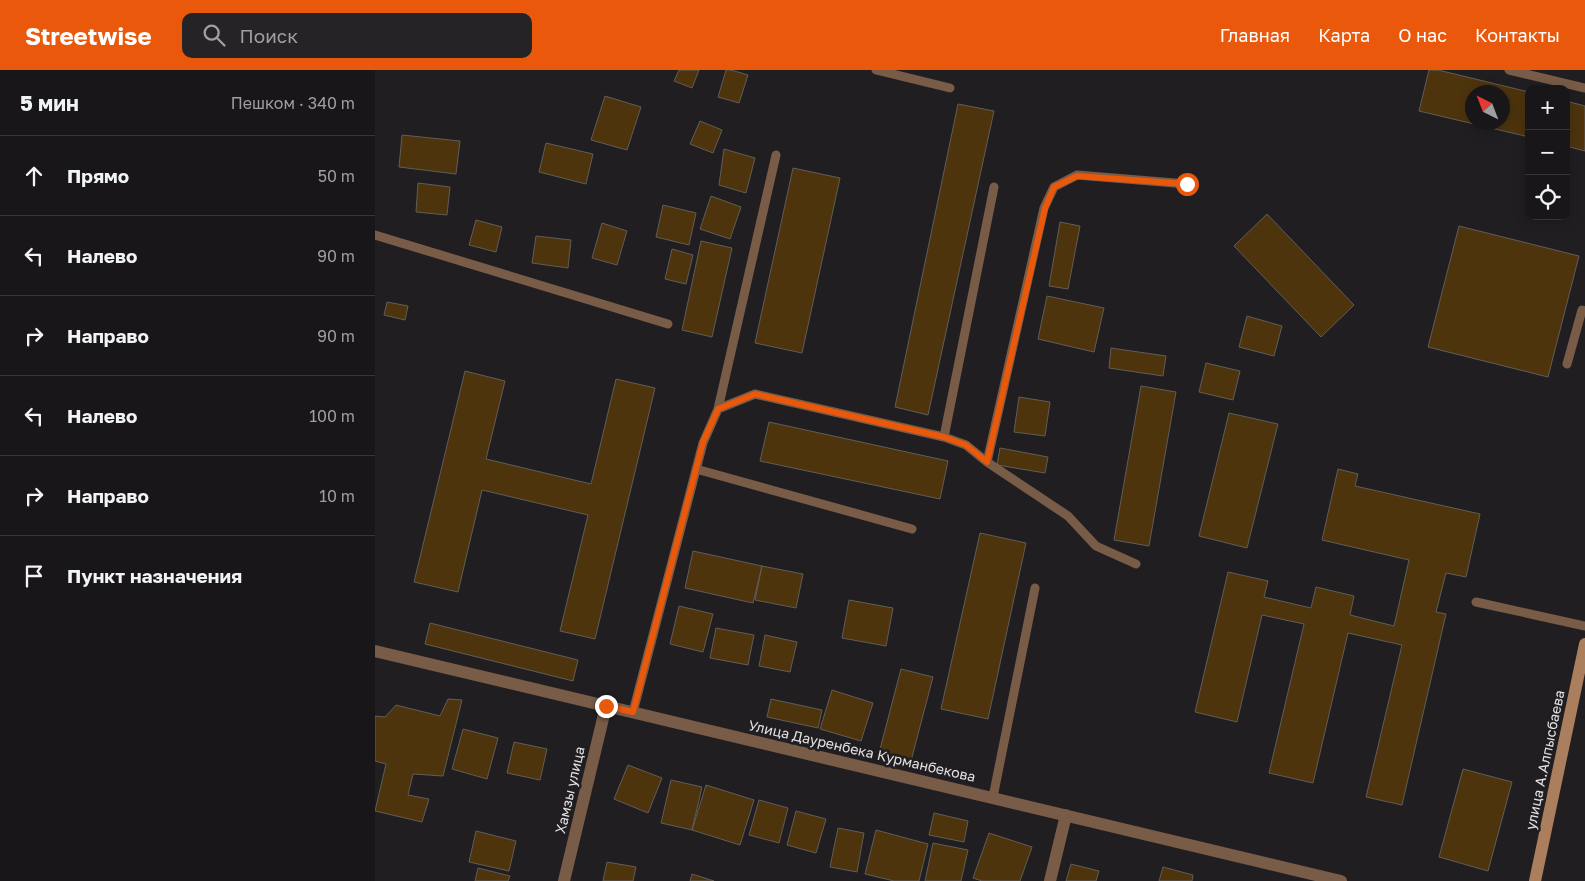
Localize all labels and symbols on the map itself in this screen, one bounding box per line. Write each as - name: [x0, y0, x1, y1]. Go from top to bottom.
- north arrow: [1465, 85, 1510, 130]
- route start: [1176, 173, 1199, 196]
- street label: улица А.Алпысбаева: [1521, 688, 1568, 831]
- route end: [595, 695, 618, 718]
- street label: Улица Дауренбека Курманбекова: [747, 716, 977, 785]
- street label: Хамзы улица: [551, 745, 588, 835]

